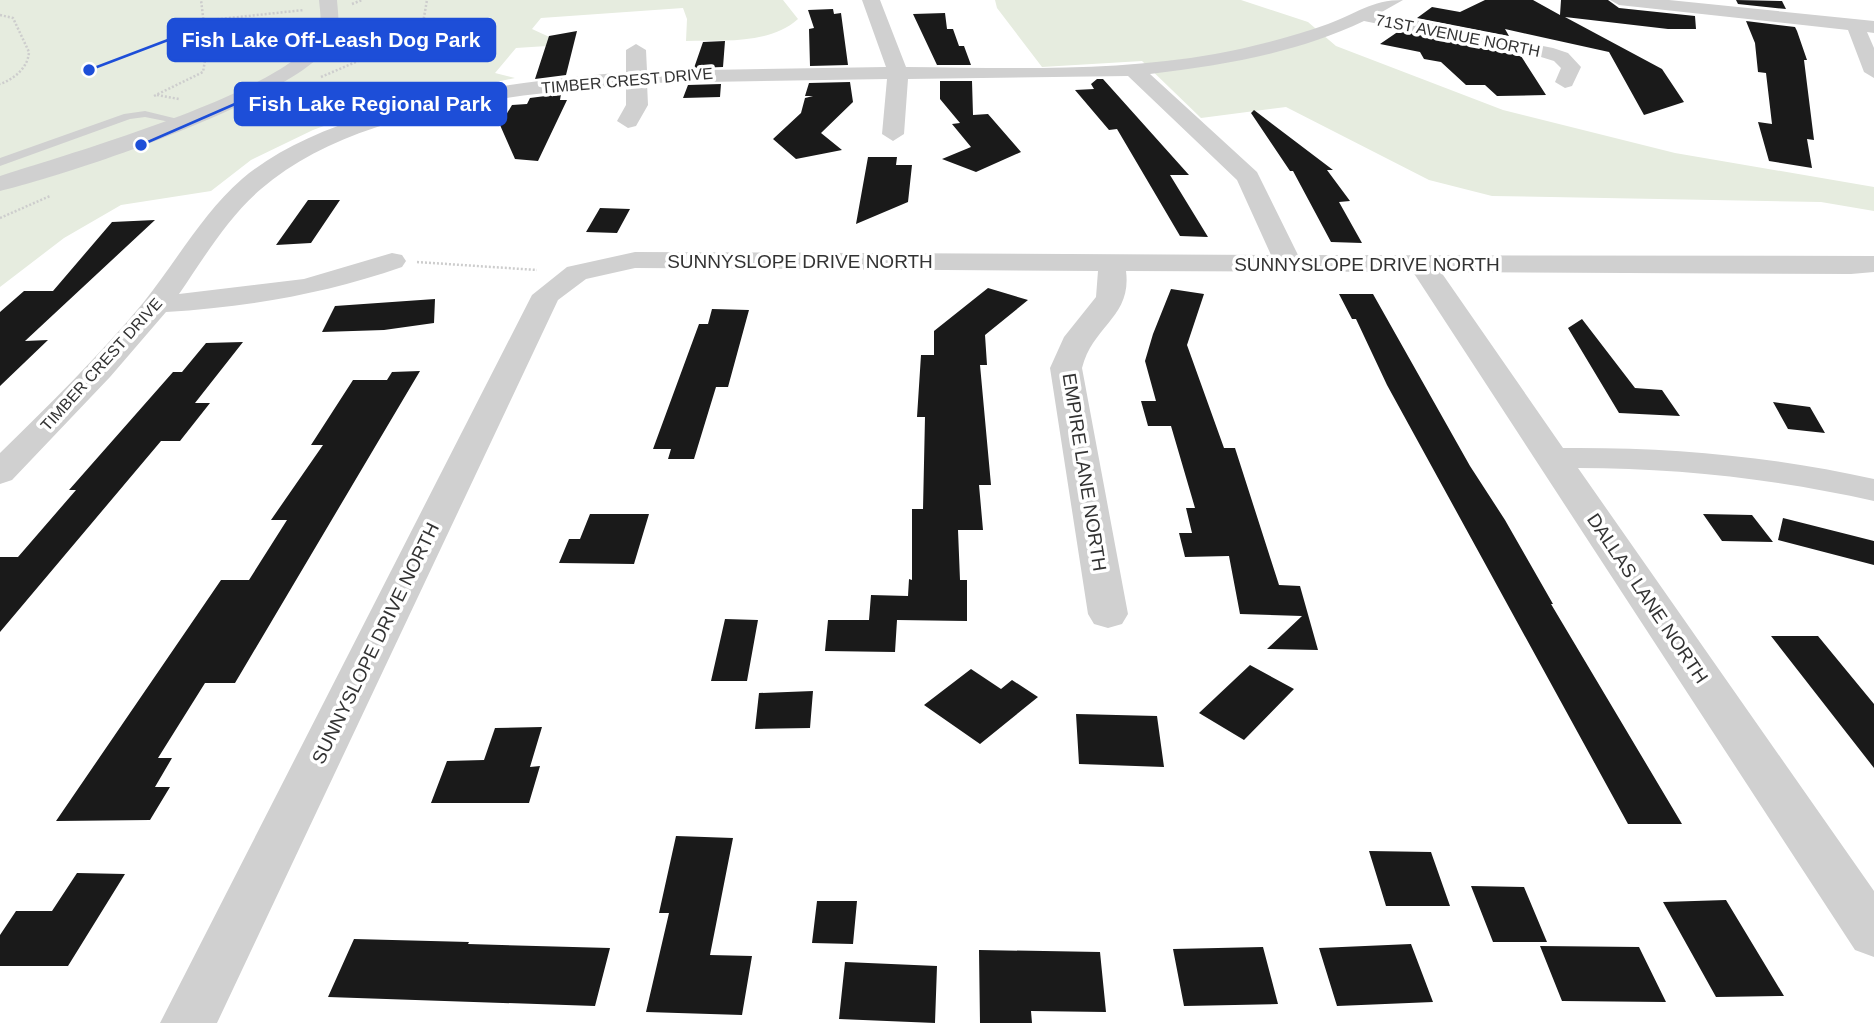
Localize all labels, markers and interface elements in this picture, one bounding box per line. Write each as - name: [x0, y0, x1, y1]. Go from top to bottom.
- street label: 71ST AVENUE NORTH: [1374, 11, 1542, 60]
- callout: Fish Lake Off-Leash Dog Park: [168, 19, 495, 61]
- text: Fish Lake Off-Leash Dog Park: [182, 28, 481, 51]
- street label: TIMBER CREST DRIVE: [541, 65, 714, 96]
- callout: Fish Lake Regional Park: [235, 83, 506, 125]
- text: Fish Lake Regional Park: [249, 92, 492, 115]
- street label: SUNNYSLOPE DRIVE NORTH: [667, 251, 933, 272]
- street label: SUNNYSLOPE DRIVE NORTH: [1234, 254, 1500, 275]
- street label: TIMBER CREST DRIVE: [37, 295, 165, 434]
- street label: EMPIRE LANE NORTH: [1058, 372, 1111, 573]
- street label: DALLAS LANE NORTH: [1583, 509, 1712, 687]
- street label: SUNNYSLOPE DRIVE NORTH: [308, 519, 443, 767]

